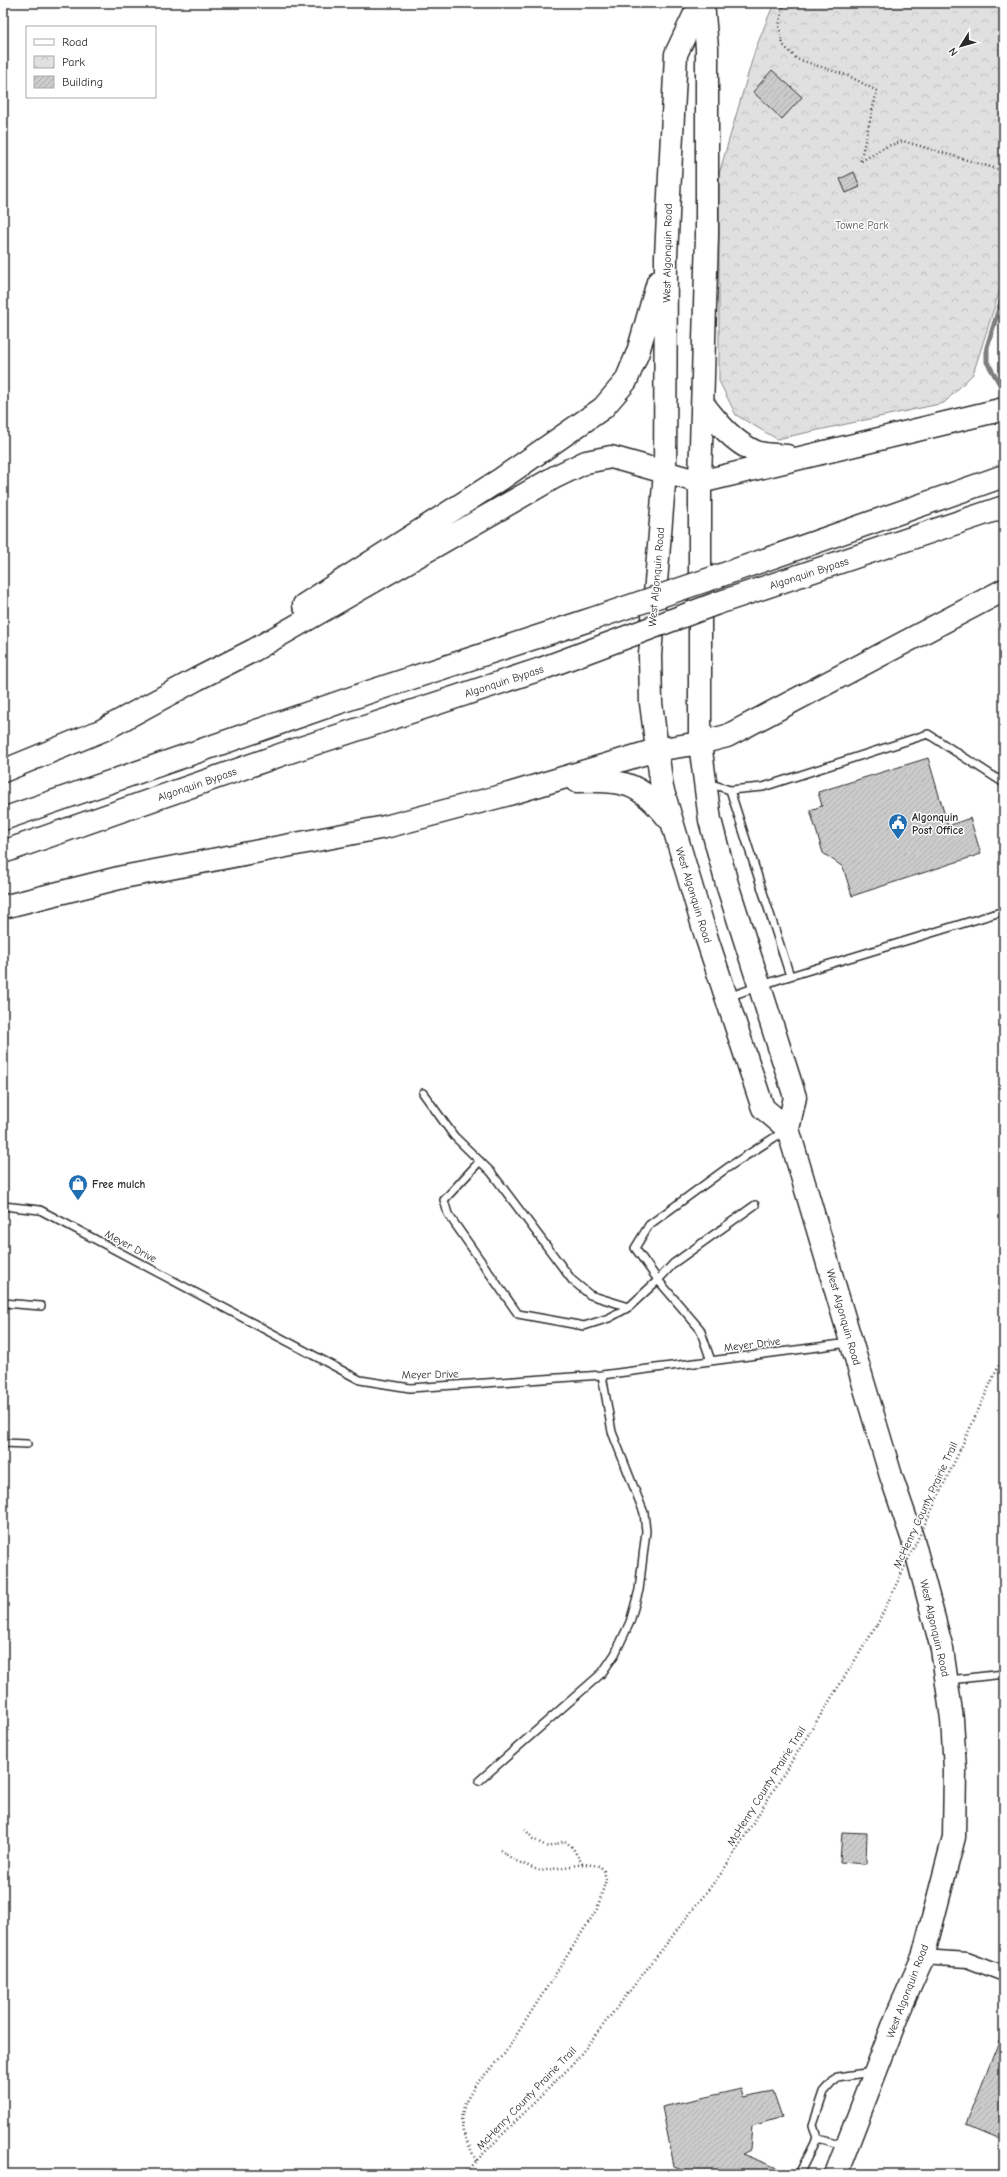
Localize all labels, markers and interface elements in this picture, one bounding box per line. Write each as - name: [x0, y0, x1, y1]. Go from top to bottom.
- legend: [26, 26, 156, 98]
- north arrow: [941, 26, 981, 66]
- text: Road: [62, 35, 88, 49]
- text: N: [946, 45, 961, 58]
- text: Park: [62, 55, 85, 69]
- text: Building: [62, 75, 103, 89]
- street label: West Algonquin Road: [660, 203, 675, 303]
- park label: Towne Park: [835, 219, 889, 232]
- street label: West Algonquin Road: [646, 527, 667, 627]
- street label: Algonquin Bypass: [768, 554, 851, 592]
- street label: Algonquin Bypass: [463, 662, 546, 700]
- street label: Algonquin Bypass: [156, 765, 239, 804]
- place label: Algonquin Post Office: [912, 811, 964, 837]
- public building icon: Algonquin Post Office: [887, 812, 909, 840]
- street label: West Algonquin Road: [673, 846, 714, 945]
- shop icon: Free mulch: [67, 1173, 89, 1201]
- place label: Free mulch: [92, 1178, 145, 1191]
- street label: Meyer Drive: [103, 1227, 159, 1266]
- street label: West Algonquin Road: [824, 1268, 864, 1367]
- street label: Meyer Drive: [723, 1335, 781, 1354]
- street label: Meyer Drive: [402, 1367, 459, 1381]
- street label: McHenry County Prairie Trail: [890, 1440, 961, 1571]
- street label: West Algonquin Road: [917, 1578, 952, 1678]
- street label: McHenry County Prairie Trail: [724, 1724, 809, 1848]
- street label: West Algonquin Road: [884, 1942, 931, 2040]
- street label: McHenry County Prairie Trail: [474, 2044, 579, 2153]

